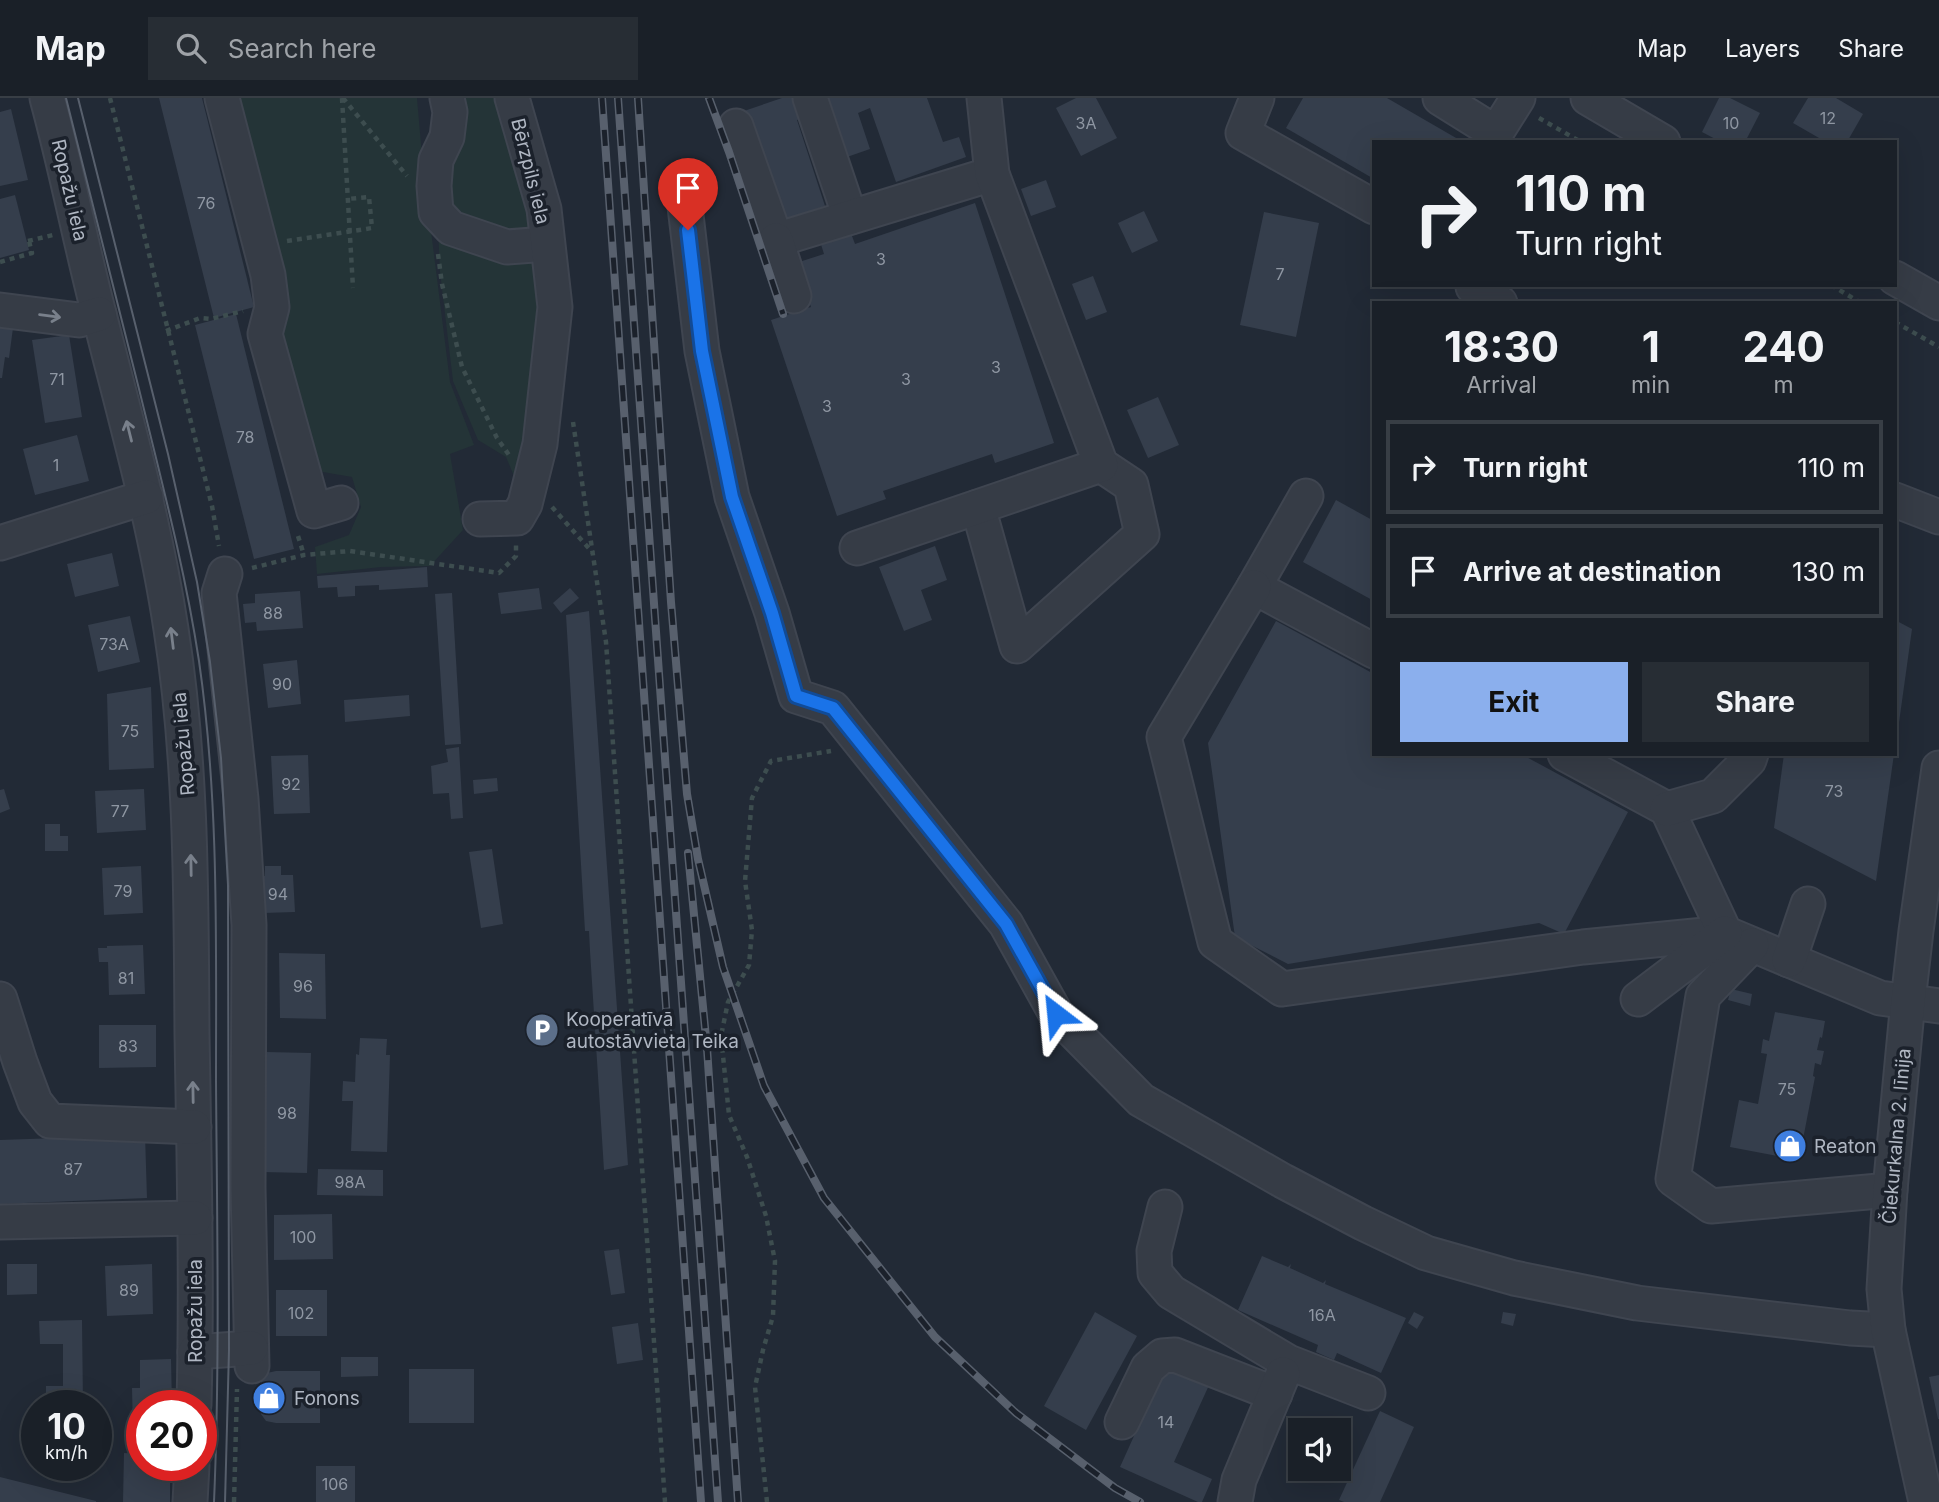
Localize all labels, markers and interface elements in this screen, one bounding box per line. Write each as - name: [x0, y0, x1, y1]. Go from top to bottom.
- search box: [148, 17, 638, 80]
- text: Map: [35, 28, 106, 68]
- icon: search: [172, 29, 210, 67]
- text: Search here: [228, 33, 376, 64]
- text: Map: [1637, 34, 1687, 63]
- text: Layers: [1725, 34, 1800, 63]
- text: Share: [1838, 34, 1904, 63]
- house number: 12: [1820, 108, 1836, 128]
- house number: 3A: [1076, 113, 1096, 133]
- house number: 10: [1723, 113, 1739, 133]
- street label: Bērzpils iela: [506, 116, 555, 226]
- street label: Ropažu iela: [47, 137, 92, 243]
- pin: [658, 158, 718, 230]
- text: 110 m: [1515, 164, 1647, 223]
- icon: right: [1400, 168, 1491, 259]
- icon: arrive: [669, 169, 707, 207]
- house number: 76: [197, 193, 215, 213]
- text: Turn right: [1515, 224, 1662, 263]
- house number: 3: [876, 249, 886, 269]
- house number: 7: [1275, 264, 1285, 284]
- one-way arrow: [38, 310, 61, 323]
- text: 18:30: [1444, 321, 1559, 372]
- text: 1: [1642, 321, 1660, 372]
- text: 240: [1742, 321, 1825, 372]
- house number: 3: [991, 357, 1001, 377]
- house number: 71: [49, 369, 65, 389]
- house number: 3: [901, 369, 911, 389]
- text: Arrival: [1466, 371, 1537, 399]
- text: min: [1631, 371, 1670, 399]
- text: m: [1774, 371, 1794, 399]
- house number: 3: [822, 396, 832, 416]
- one-way arrow: [122, 420, 135, 443]
- house number: 78: [236, 427, 254, 447]
- icon: right: [1404, 448, 1442, 486]
- text: Turn right: [1463, 452, 1588, 483]
- text: 110 m: [1797, 452, 1865, 483]
- house number: 1: [53, 455, 59, 475]
- icon: arrive: [1404, 552, 1442, 590]
- text: Arrive at destination: [1463, 556, 1722, 587]
- text: 130 m: [1792, 556, 1865, 587]
- house number: 88: [263, 603, 283, 623]
- one-way arrow: [166, 627, 179, 650]
- house number: 73A: [99, 634, 129, 654]
- button: Exit: [1400, 662, 1628, 742]
- button: Share: [1642, 662, 1869, 742]
- house number: 90: [272, 674, 292, 694]
- street label: Ropažu iela: [168, 691, 199, 797]
- house number: 75: [121, 721, 139, 741]
- house number: 92: [281, 774, 301, 794]
- house number: 73: [1825, 781, 1843, 801]
- house number: 77: [111, 801, 129, 821]
- one-way arrow: [184, 853, 197, 876]
- house number: 79: [114, 881, 132, 901]
- house number: 94: [268, 884, 288, 904]
- house number: 81: [118, 968, 134, 988]
- house number: 96: [293, 976, 313, 996]
- position arrow: [1019, 977, 1093, 1051]
- place label: Kooperatīvā autostāvvieta Teika: [566, 1008, 739, 1053]
- parking icon: Kooperatīvā autostāvvieta Teika: [523, 1011, 561, 1049]
- house number: 83: [118, 1036, 138, 1056]
- street label: Čiekurkalna 2. līnija: [1877, 1047, 1916, 1225]
- house number: 75: [1778, 1079, 1796, 1099]
- one-way arrow: [187, 1081, 200, 1104]
- house number: 98: [277, 1103, 297, 1123]
- shop icon: Reaton: [1771, 1127, 1809, 1165]
- place label: Reaton: [1814, 1135, 1877, 1158]
- house number: 87: [64, 1159, 82, 1179]
- house number: 98A: [335, 1172, 365, 1192]
- house number: 100: [290, 1227, 316, 1247]
- street label: Ropažu iela: [184, 1259, 207, 1363]
- house number: 89: [119, 1280, 139, 1300]
- house number: 102: [288, 1303, 314, 1323]
- house number: 16A: [1308, 1305, 1336, 1325]
- shop icon: Fonons: [250, 1379, 288, 1417]
- place label: Fonons: [294, 1387, 360, 1410]
- speed limit sign: 20: [126, 1390, 217, 1481]
- text: 10: [47, 1405, 86, 1447]
- house number: 14: [1158, 1412, 1174, 1432]
- map controls: [1288, 1418, 1351, 1481]
- button: sound: [1288, 1418, 1351, 1481]
- text: km/h: [45, 1442, 88, 1463]
- house number: 106: [322, 1474, 348, 1494]

